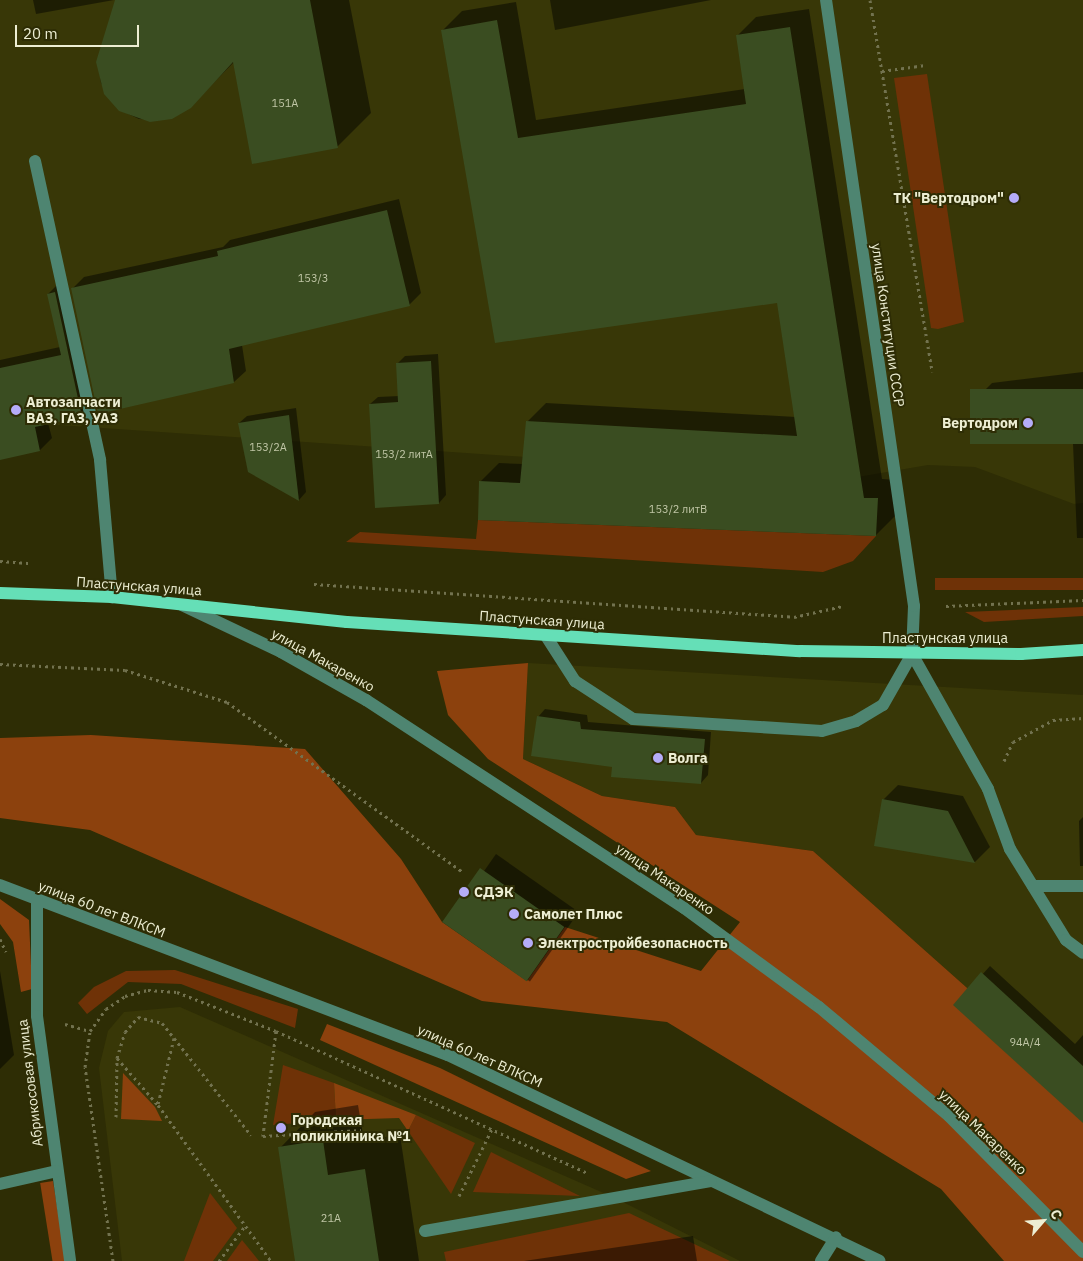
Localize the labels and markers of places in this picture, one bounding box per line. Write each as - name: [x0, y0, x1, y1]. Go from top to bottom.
- place label: ТК "Вертодром": [893, 190, 1004, 206]
- marker: ТК "Вертодром": [1008, 192, 1020, 204]
- place label: Автозапчасти ВАЗ, ГАЗ, УАЗ: [26, 394, 121, 427]
- marker: Автозапчасти ВАЗ, ГАЗ, УАЗ: [10, 404, 22, 416]
- place label: Вертодром: [942, 415, 1018, 431]
- marker: Вертодром: [1022, 417, 1034, 429]
- place label: Волга: [668, 750, 708, 766]
- marker: Волга: [652, 752, 664, 764]
- place label: СДЭК: [474, 884, 513, 900]
- marker: СДЭК: [458, 886, 470, 898]
- place label: Самолет Плюс: [524, 906, 623, 922]
- marker: Самолет Плюс: [508, 908, 520, 920]
- place label: Электростройбезопасность: [538, 935, 728, 951]
- marker: Электростройбезопасность: [522, 937, 534, 949]
- place label: Городская поликлиника №1: [292, 1112, 410, 1144]
- marker: Городская поликлиника №1: [274, 1121, 288, 1135]

